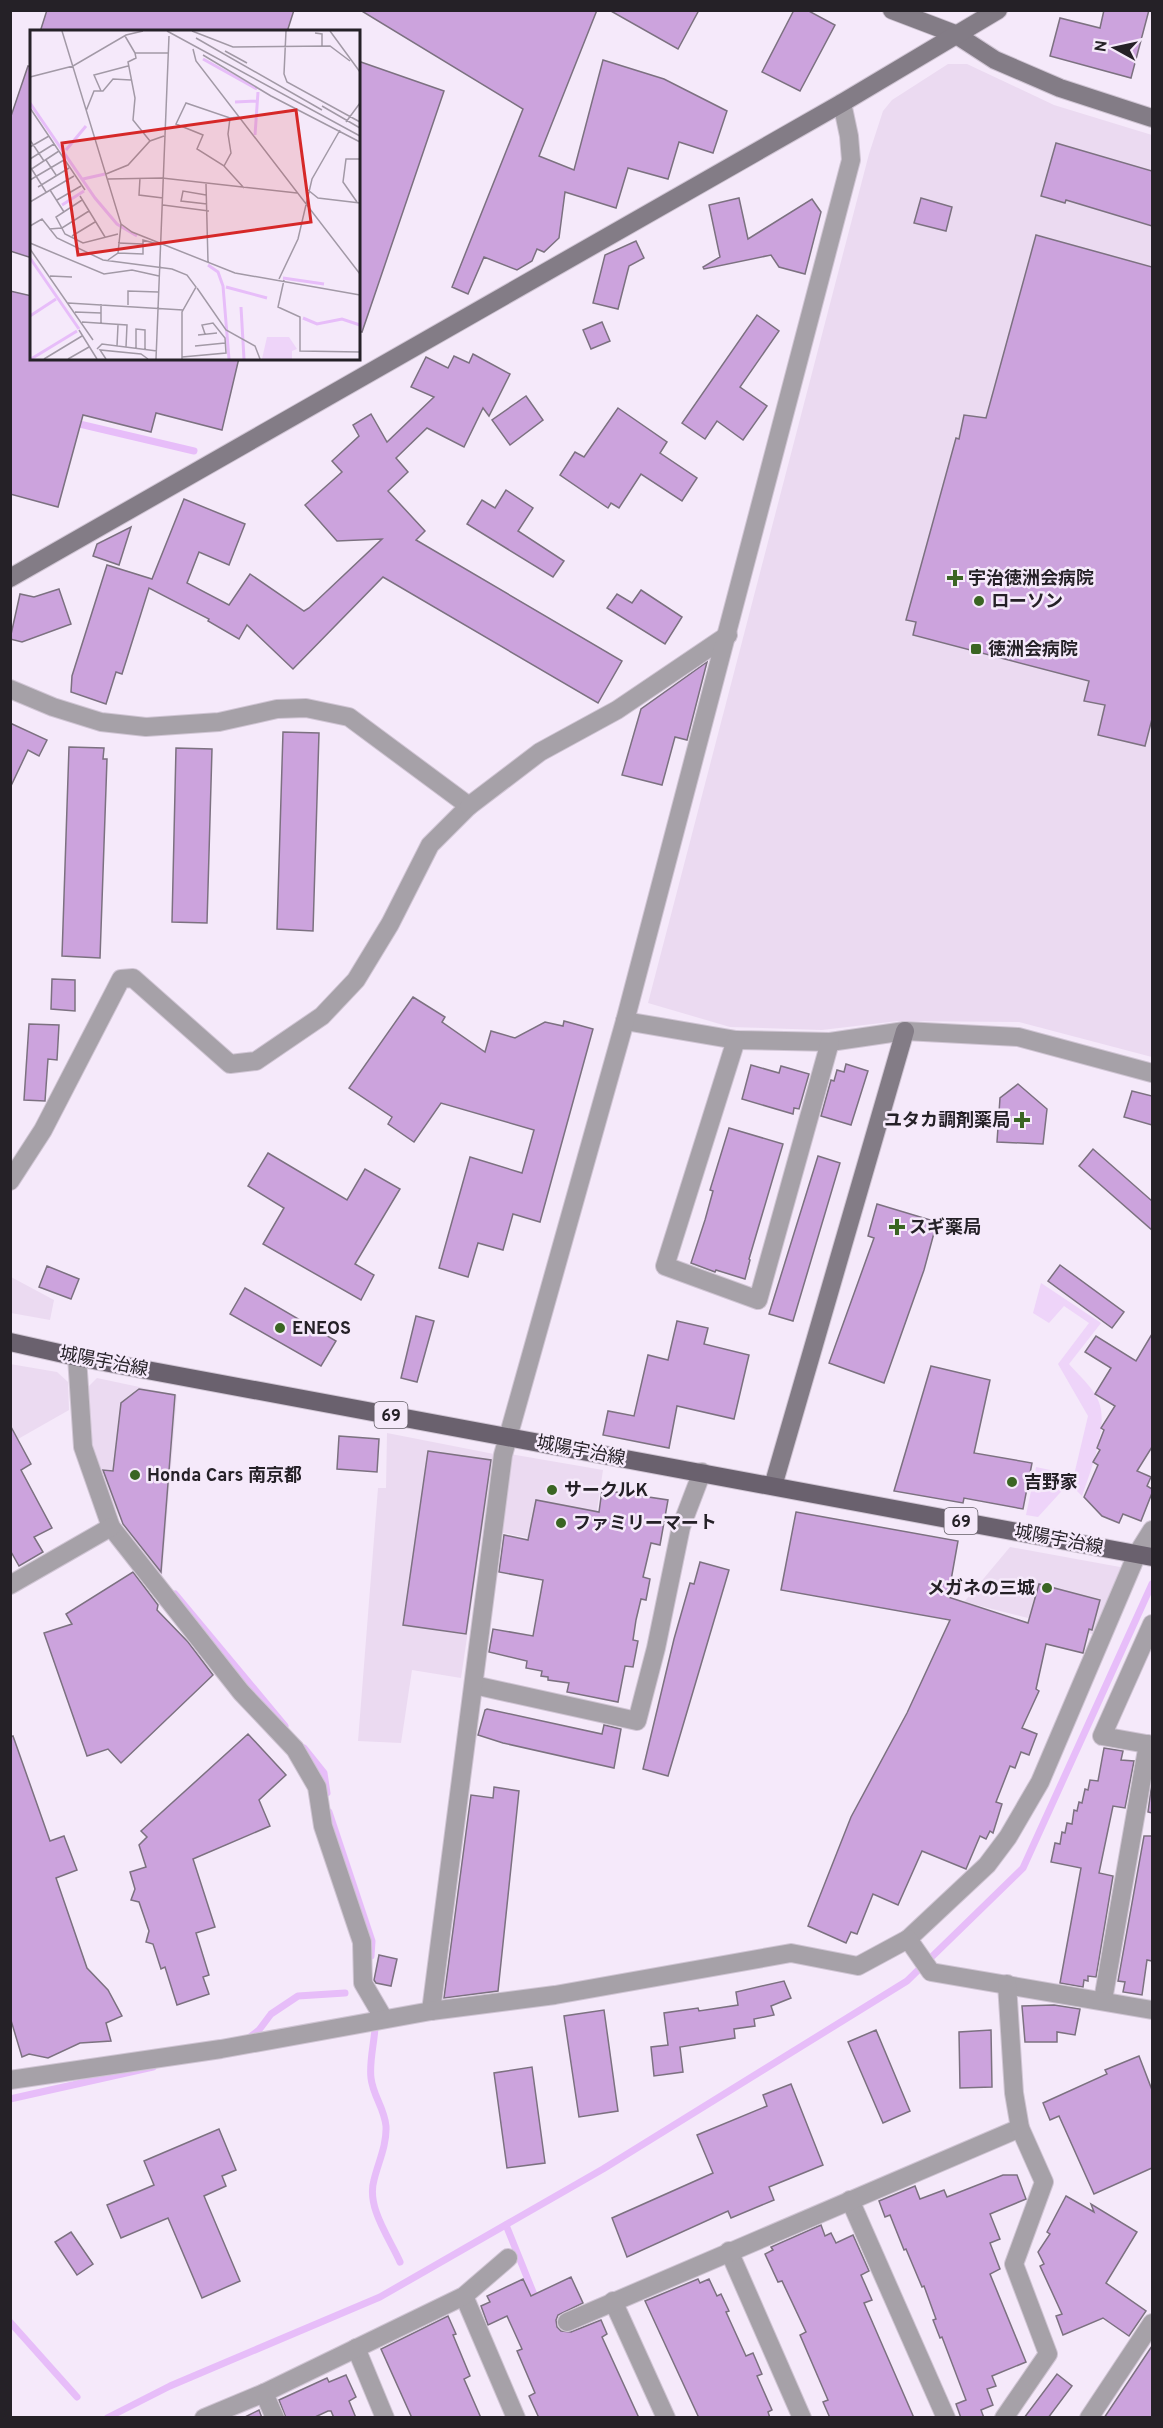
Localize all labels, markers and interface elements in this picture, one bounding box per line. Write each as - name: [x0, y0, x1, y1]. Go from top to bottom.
- north arrow: [1085, 18, 1145, 78]
- inset map: [30, 30, 360, 360]
- text: N: [1091, 39, 1113, 53]
- place label: 宇治徳洲会病院: [968, 568, 1094, 591]
- marker: 宇治徳洲会病院: [946, 569, 964, 587]
- place label: ローソン: [991, 591, 1063, 614]
- marker: ローソン: [972, 594, 986, 608]
- place label: 徳洲会病院: [988, 639, 1078, 662]
- marker: 徳洲会病院: [969, 642, 983, 656]
- place label: ユタカ調剤薬局: [884, 1110, 1010, 1133]
- marker: ユタカ調剤薬局: [1015, 1113, 1029, 1127]
- place label: スギ薬局: [909, 1217, 981, 1240]
- marker: スギ薬局: [890, 1220, 904, 1234]
- place label: ENEOS: [292, 1318, 351, 1341]
- marker: ENEOS: [273, 1321, 287, 1335]
- street label: 城陽宇治線: [57, 1343, 150, 1382]
- road number: 69: [374, 1402, 408, 1428]
- street label: 城陽宇治線: [534, 1432, 627, 1471]
- place label: Honda Cars 南京都: [147, 1465, 302, 1488]
- marker: Honda Cars 南京都: [128, 1468, 142, 1482]
- place label: 吉野家: [1024, 1472, 1078, 1495]
- marker: 吉野家: [1005, 1475, 1019, 1489]
- place label: サークルK: [564, 1480, 648, 1503]
- marker: サークルK: [545, 1483, 559, 1497]
- road number: 69: [944, 1508, 978, 1534]
- place label: ファミリーマート: [573, 1513, 717, 1536]
- marker: ファミリーマート: [554, 1516, 568, 1530]
- street label: 城陽宇治線: [1012, 1521, 1105, 1560]
- place label: メガネの三城: [927, 1578, 1035, 1601]
- marker: メガネの三城: [1040, 1581, 1054, 1595]

